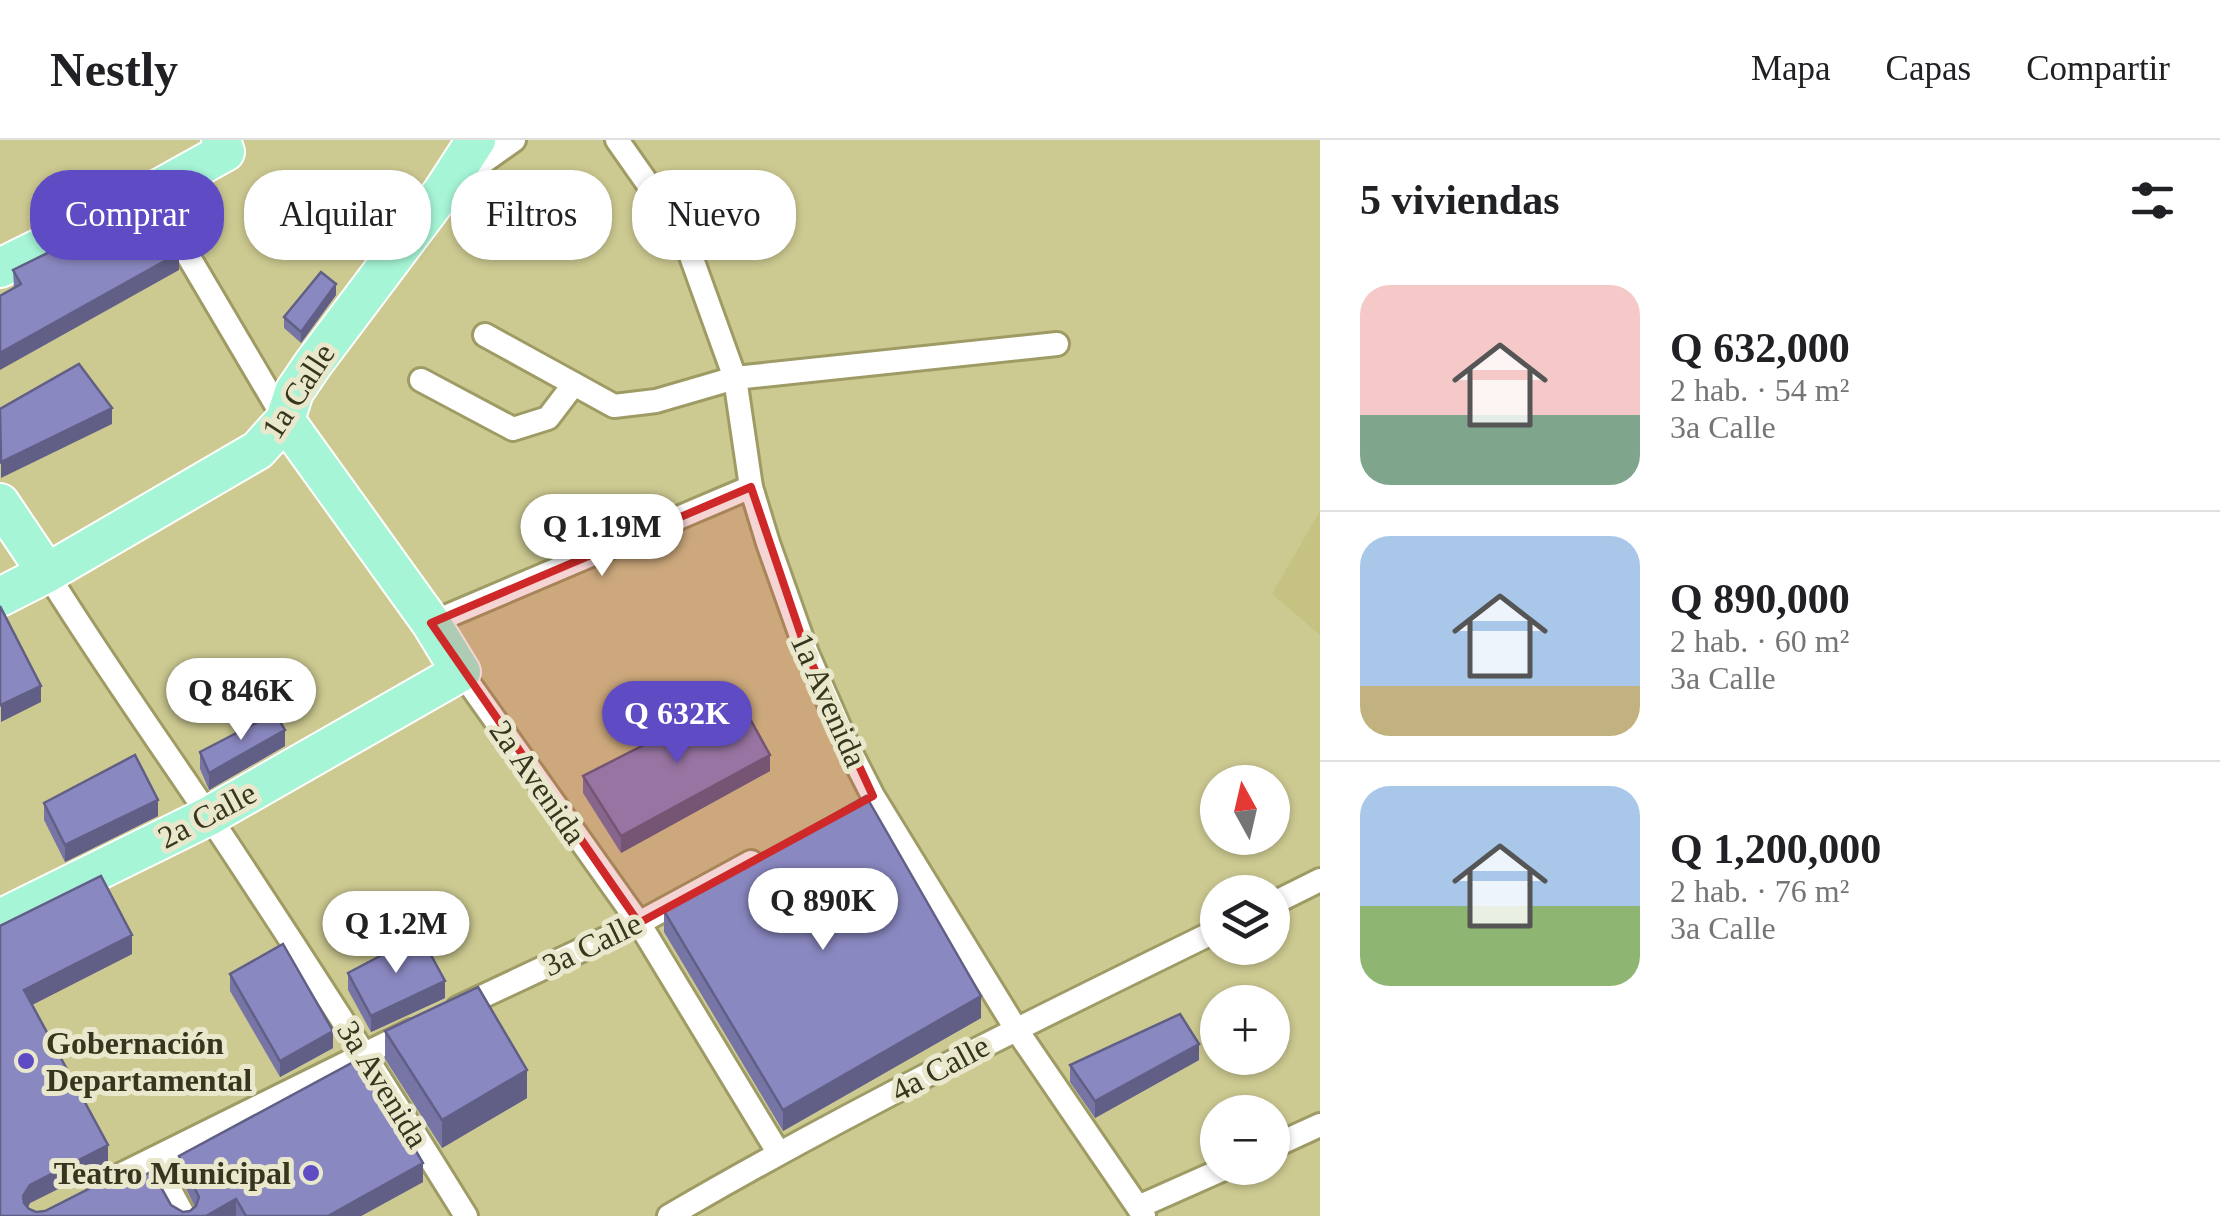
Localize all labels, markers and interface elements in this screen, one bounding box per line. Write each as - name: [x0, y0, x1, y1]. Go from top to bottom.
- text: Nestly: [50, 43, 178, 96]
- text: Mapa: [1751, 49, 1831, 88]
- text: Capas: [1886, 49, 1971, 88]
- text: Compartir: [2026, 49, 2170, 88]
- chip: Comprar: [30, 170, 224, 260]
- chip: Alquilar: [244, 170, 431, 260]
- chip: Filtros: [451, 170, 612, 260]
- chip: Nuevo: [632, 170, 796, 260]
- icon: filters: [2125, 173, 2180, 228]
- text: 5 viviendas: [1360, 177, 1560, 223]
- icon: home: [1440, 325, 1560, 445]
- text: Q 632,000: [1670, 325, 1850, 371]
- street label: 1a Calle: [254, 337, 342, 445]
- text: 2 hab. · 54 m²: [1670, 372, 1849, 408]
- text: 3a Calle: [1670, 409, 1776, 445]
- pin: Q 1.19M: [510, 494, 694, 579]
- text: Q 1.19M: [542, 508, 662, 544]
- icon: home: [1440, 576, 1560, 696]
- text: Q 890,000: [1670, 576, 1850, 622]
- text: 2 hab. · 60 m²: [1670, 623, 1849, 659]
- street label: 1a Avenida: [784, 628, 874, 772]
- pin: Q 846K: [160, 658, 322, 743]
- text: 3a Calle: [1670, 660, 1776, 696]
- text: Q 846K: [188, 672, 294, 708]
- pin: Q 632K: [596, 681, 758, 766]
- text: Q 632K: [624, 695, 730, 731]
- street label: 2a Avenida: [482, 713, 594, 851]
- north arrow: [1200, 765, 1290, 855]
- map controls: [1200, 765, 1290, 1185]
- street label: 2a Calle: [152, 774, 262, 856]
- icon: home: [1440, 826, 1560, 946]
- text: Q 1,200,000: [1670, 826, 1881, 872]
- pin: Q 890K: [742, 868, 904, 953]
- text: 2 hab. · 76 m²: [1670, 873, 1849, 909]
- button: layers: [1200, 875, 1290, 965]
- text: Q 890K: [770, 882, 876, 918]
- pin: Q 1.2M: [315, 891, 477, 976]
- text: Q 1.2M: [344, 905, 448, 941]
- street label: 3a Calle: [537, 905, 647, 983]
- text: 3a Calle: [1670, 910, 1776, 946]
- button: +: [1200, 985, 1290, 1075]
- street label: 3a Avenida: [330, 1014, 436, 1154]
- place label: Gobernación Departamental: [46, 1025, 252, 1098]
- street label: 4a Calle: [885, 1027, 995, 1109]
- marker: Gobernación Departamental: [15, 1050, 37, 1072]
- button: −: [1200, 1095, 1290, 1185]
- place label: Teatro Municipal: [54, 1155, 291, 1191]
- marker: Teatro Municipal: [300, 1162, 322, 1184]

